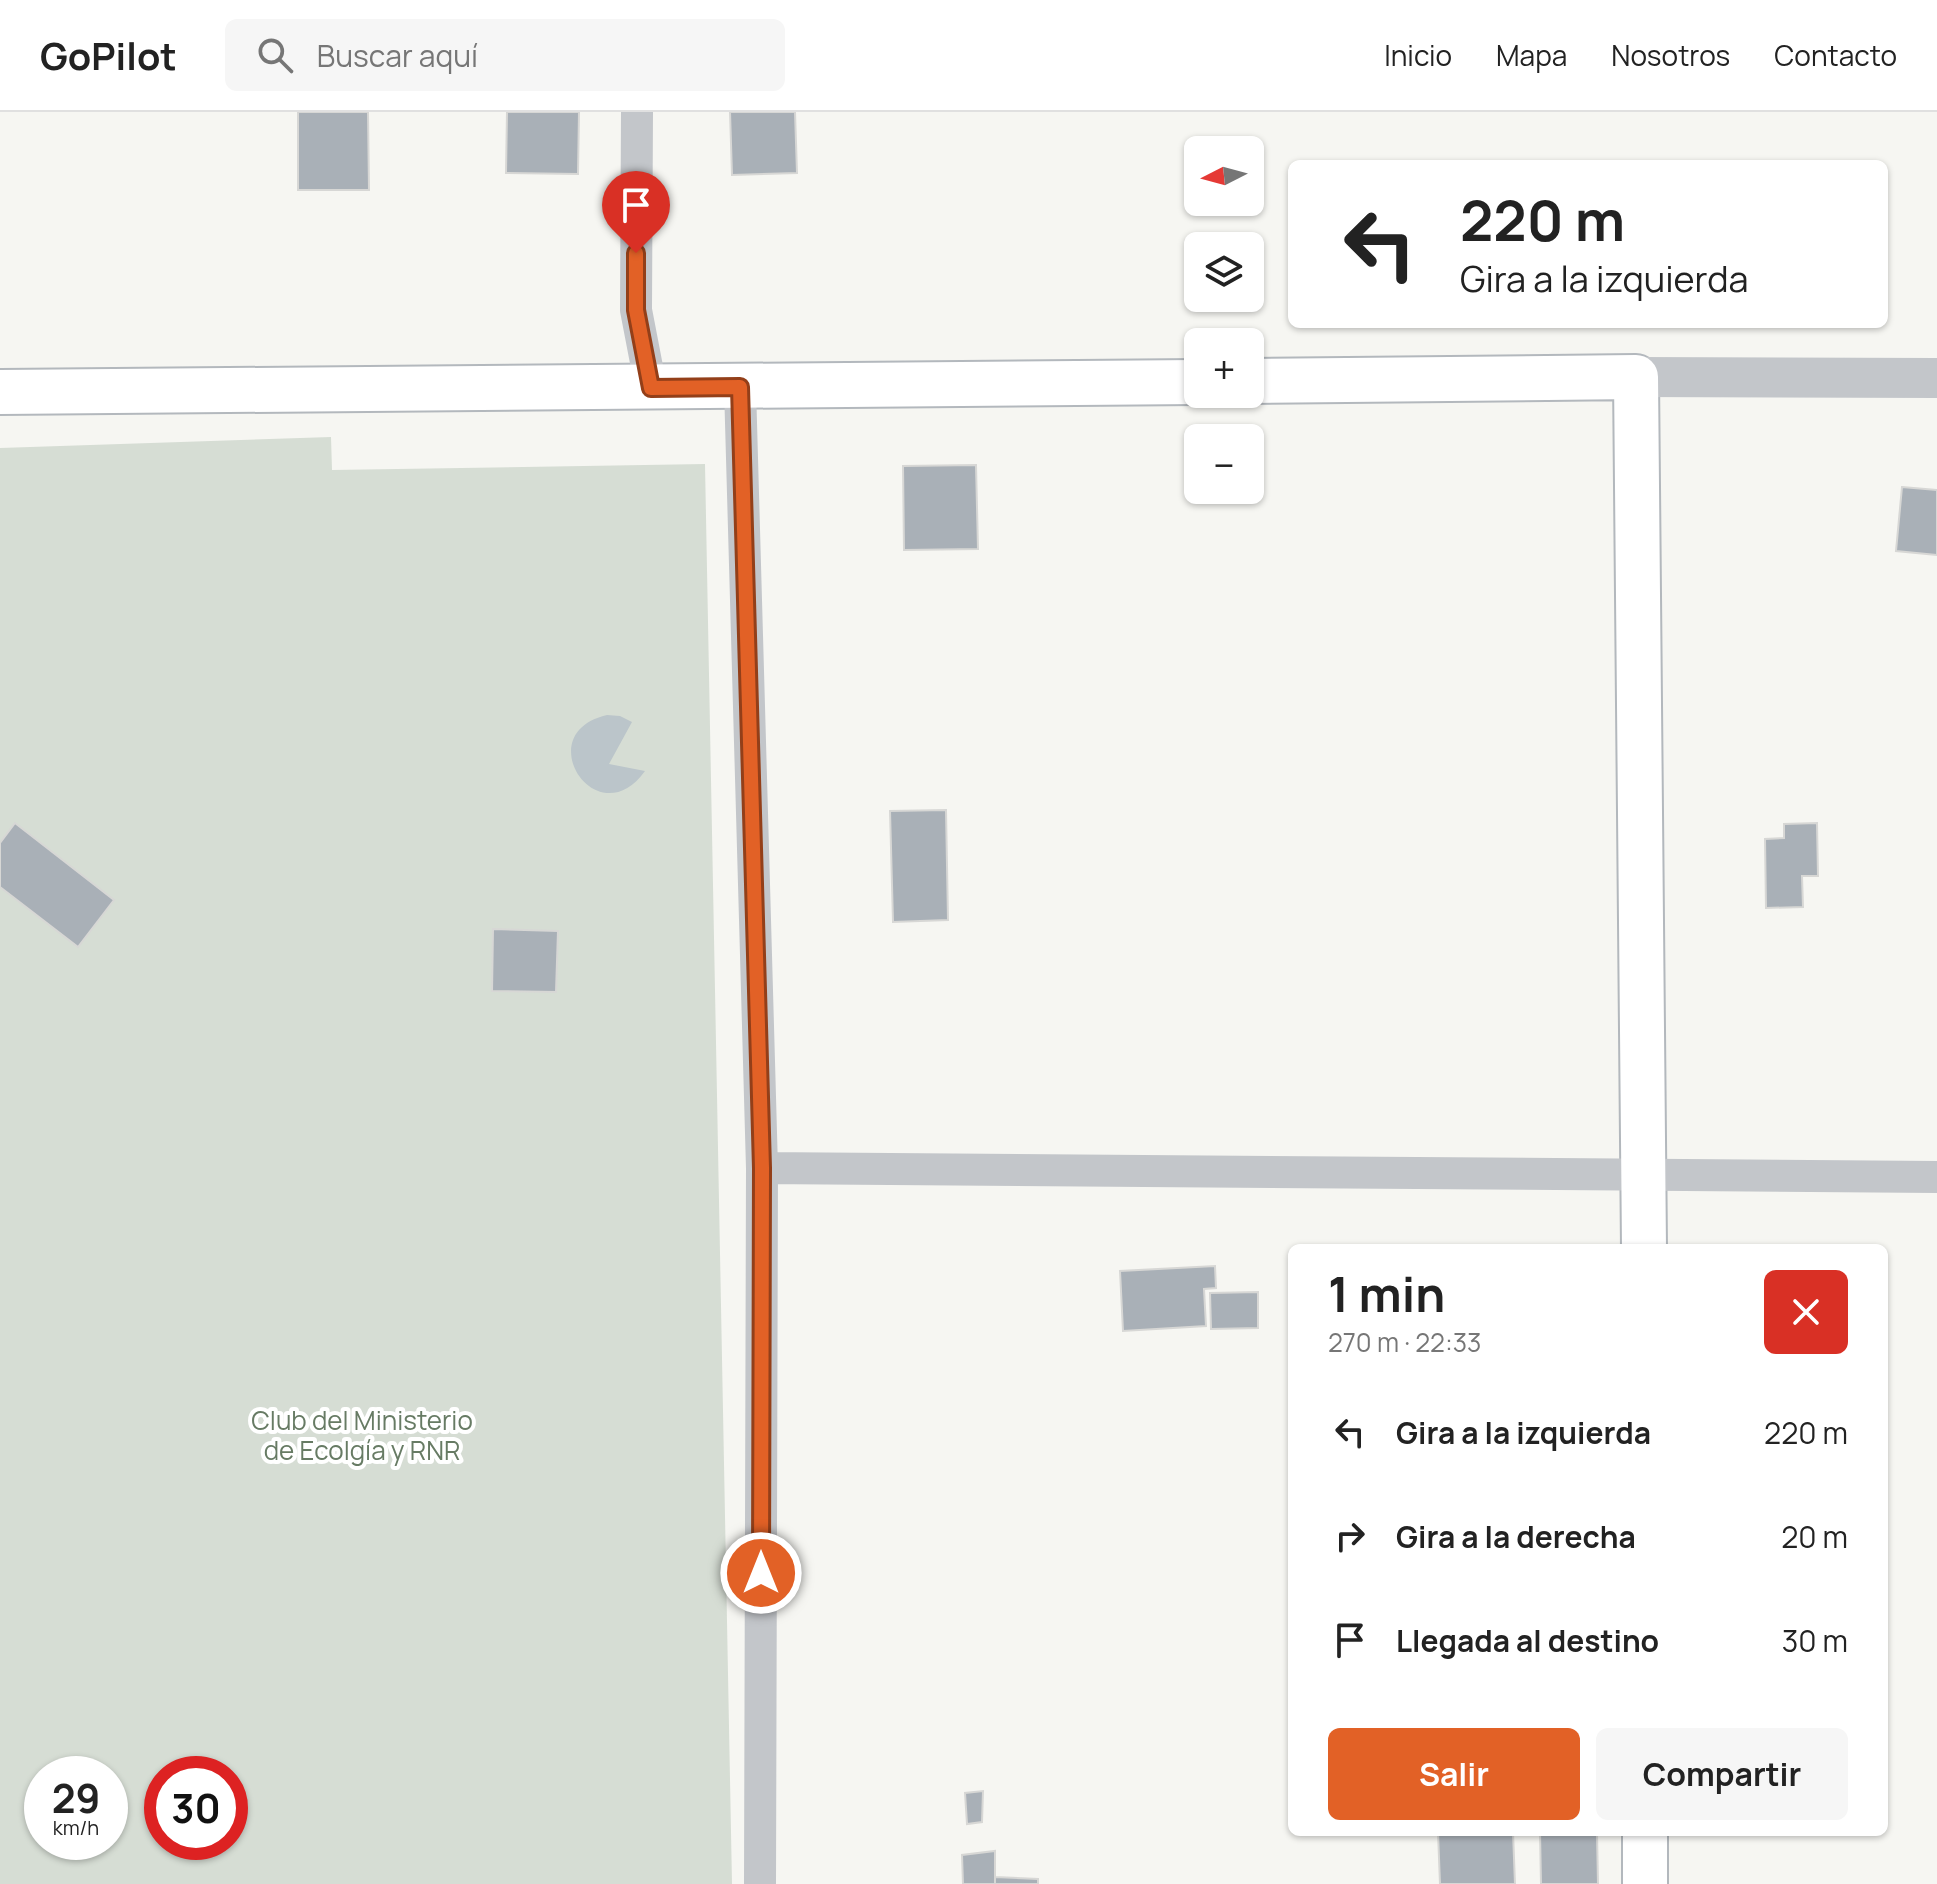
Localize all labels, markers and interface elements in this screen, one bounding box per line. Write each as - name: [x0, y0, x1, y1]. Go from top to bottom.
- search box: [225, 19, 785, 91]
- text: GoPilot: [40, 29, 177, 81]
- icon: search: [253, 33, 297, 77]
- text: Buscar aquí: [317, 35, 478, 76]
- text: Inicio: [1384, 36, 1452, 74]
- text: Mapa: [1496, 36, 1567, 74]
- text: Nosotros: [1611, 36, 1730, 74]
- text: Contacto: [1774, 36, 1897, 74]
- north arrow: [1184, 136, 1264, 216]
- map controls: [1184, 136, 1264, 504]
- pin: [602, 171, 670, 253]
- text: 220 m: [1460, 181, 1625, 258]
- icon: arrive: [614, 183, 658, 227]
- icon: left: [1328, 192, 1432, 296]
- button: layers: [1184, 232, 1264, 312]
- text: Gira a la izquierda: [1460, 254, 1749, 303]
- button: +: [1184, 328, 1264, 408]
- button: −: [1184, 424, 1264, 504]
- text: 1 min: [1328, 1261, 1445, 1326]
- button: close: [1764, 1270, 1848, 1354]
- text: 270 m · 22:33: [1328, 1324, 1481, 1360]
- park label: Club del Ministerio de Ecolgía y RNR: [251, 1402, 473, 1468]
- icon: left: [1328, 1410, 1372, 1454]
- text: Gira a la izquierda: [1396, 1412, 1651, 1453]
- text: 220 m: [1764, 1412, 1848, 1453]
- icon: right: [1328, 1514, 1372, 1558]
- text: Gira a la derecha: [1396, 1516, 1636, 1557]
- text: 20 m: [1781, 1516, 1848, 1557]
- position arrow: [719, 1531, 803, 1615]
- icon: arrive: [1328, 1618, 1372, 1662]
- text: Llegada al destino: [1396, 1620, 1659, 1661]
- text: 30 m: [1782, 1620, 1848, 1661]
- button: Salir: [1328, 1728, 1580, 1820]
- button: Compartir: [1596, 1728, 1848, 1820]
- speed limit sign: 30: [144, 1756, 248, 1860]
- text: 29: [52, 1770, 100, 1825]
- text: km/h: [53, 1814, 99, 1841]

